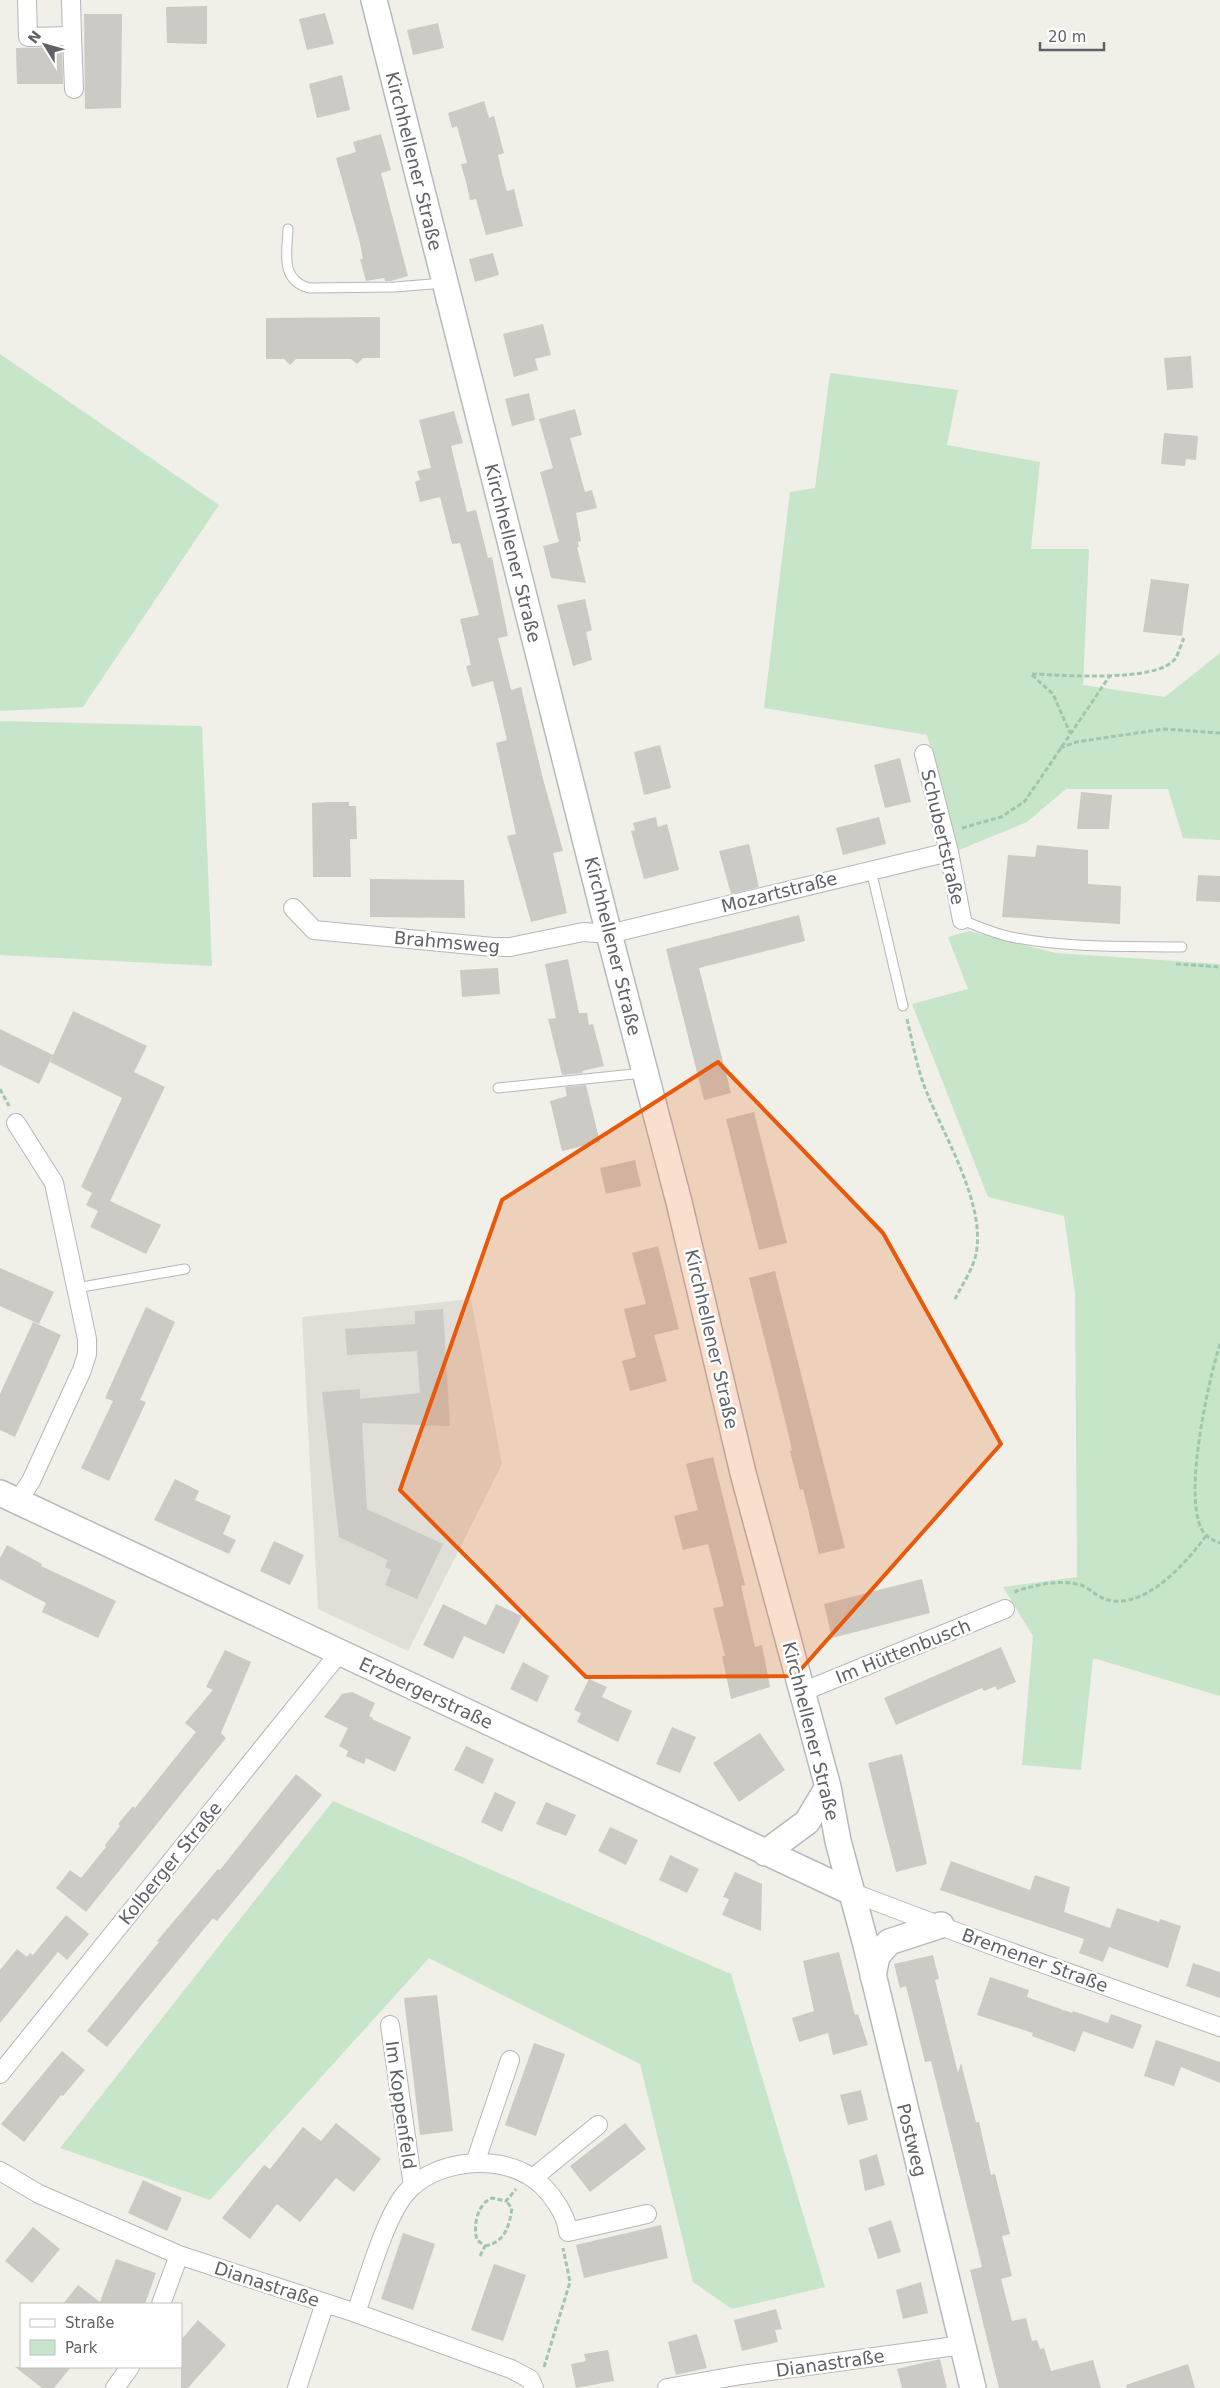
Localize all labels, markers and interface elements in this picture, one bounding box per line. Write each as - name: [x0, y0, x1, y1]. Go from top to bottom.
- north arrow: [20, 20, 70, 70]
- scale bar: [1040, 20, 1104, 52]
- text: N: [25, 28, 45, 47]
- text: 20 m: [1048, 28, 1086, 46]
- street label: Kirchhellener Straße: [382, 69, 446, 253]
- street label: Kirchhellener Straße: [481, 461, 545, 645]
- street label: Schubertstraße: [917, 767, 969, 907]
- street label: Kirchhellener Straße: [581, 854, 645, 1038]
- street label: Mozartstraße: [719, 867, 839, 917]
- street label: Brahmsweg: [393, 927, 501, 957]
- street label: Kirchhellener Straße: [681, 1247, 743, 1431]
- street label: Im Hüttenbusch: [832, 1614, 974, 1688]
- street label: Kirchhellener Straße: [779, 1639, 843, 1823]
- street label: Erzbergerstraße: [356, 1653, 496, 1733]
- street label: Kolberger Straße: [114, 1798, 226, 1928]
- street label: Bremener Straße: [959, 1924, 1111, 1996]
- street label: Im Koppenfeld: [382, 2039, 420, 2171]
- street label: Postweg: [893, 2101, 931, 2179]
- street label: Dianastraße: [212, 2257, 322, 2311]
- legend: [20, 2303, 182, 2368]
- text: Straße: [65, 2314, 114, 2332]
- text: Park: [65, 2339, 98, 2357]
- street label: Dianastraße: [774, 2345, 886, 2381]

